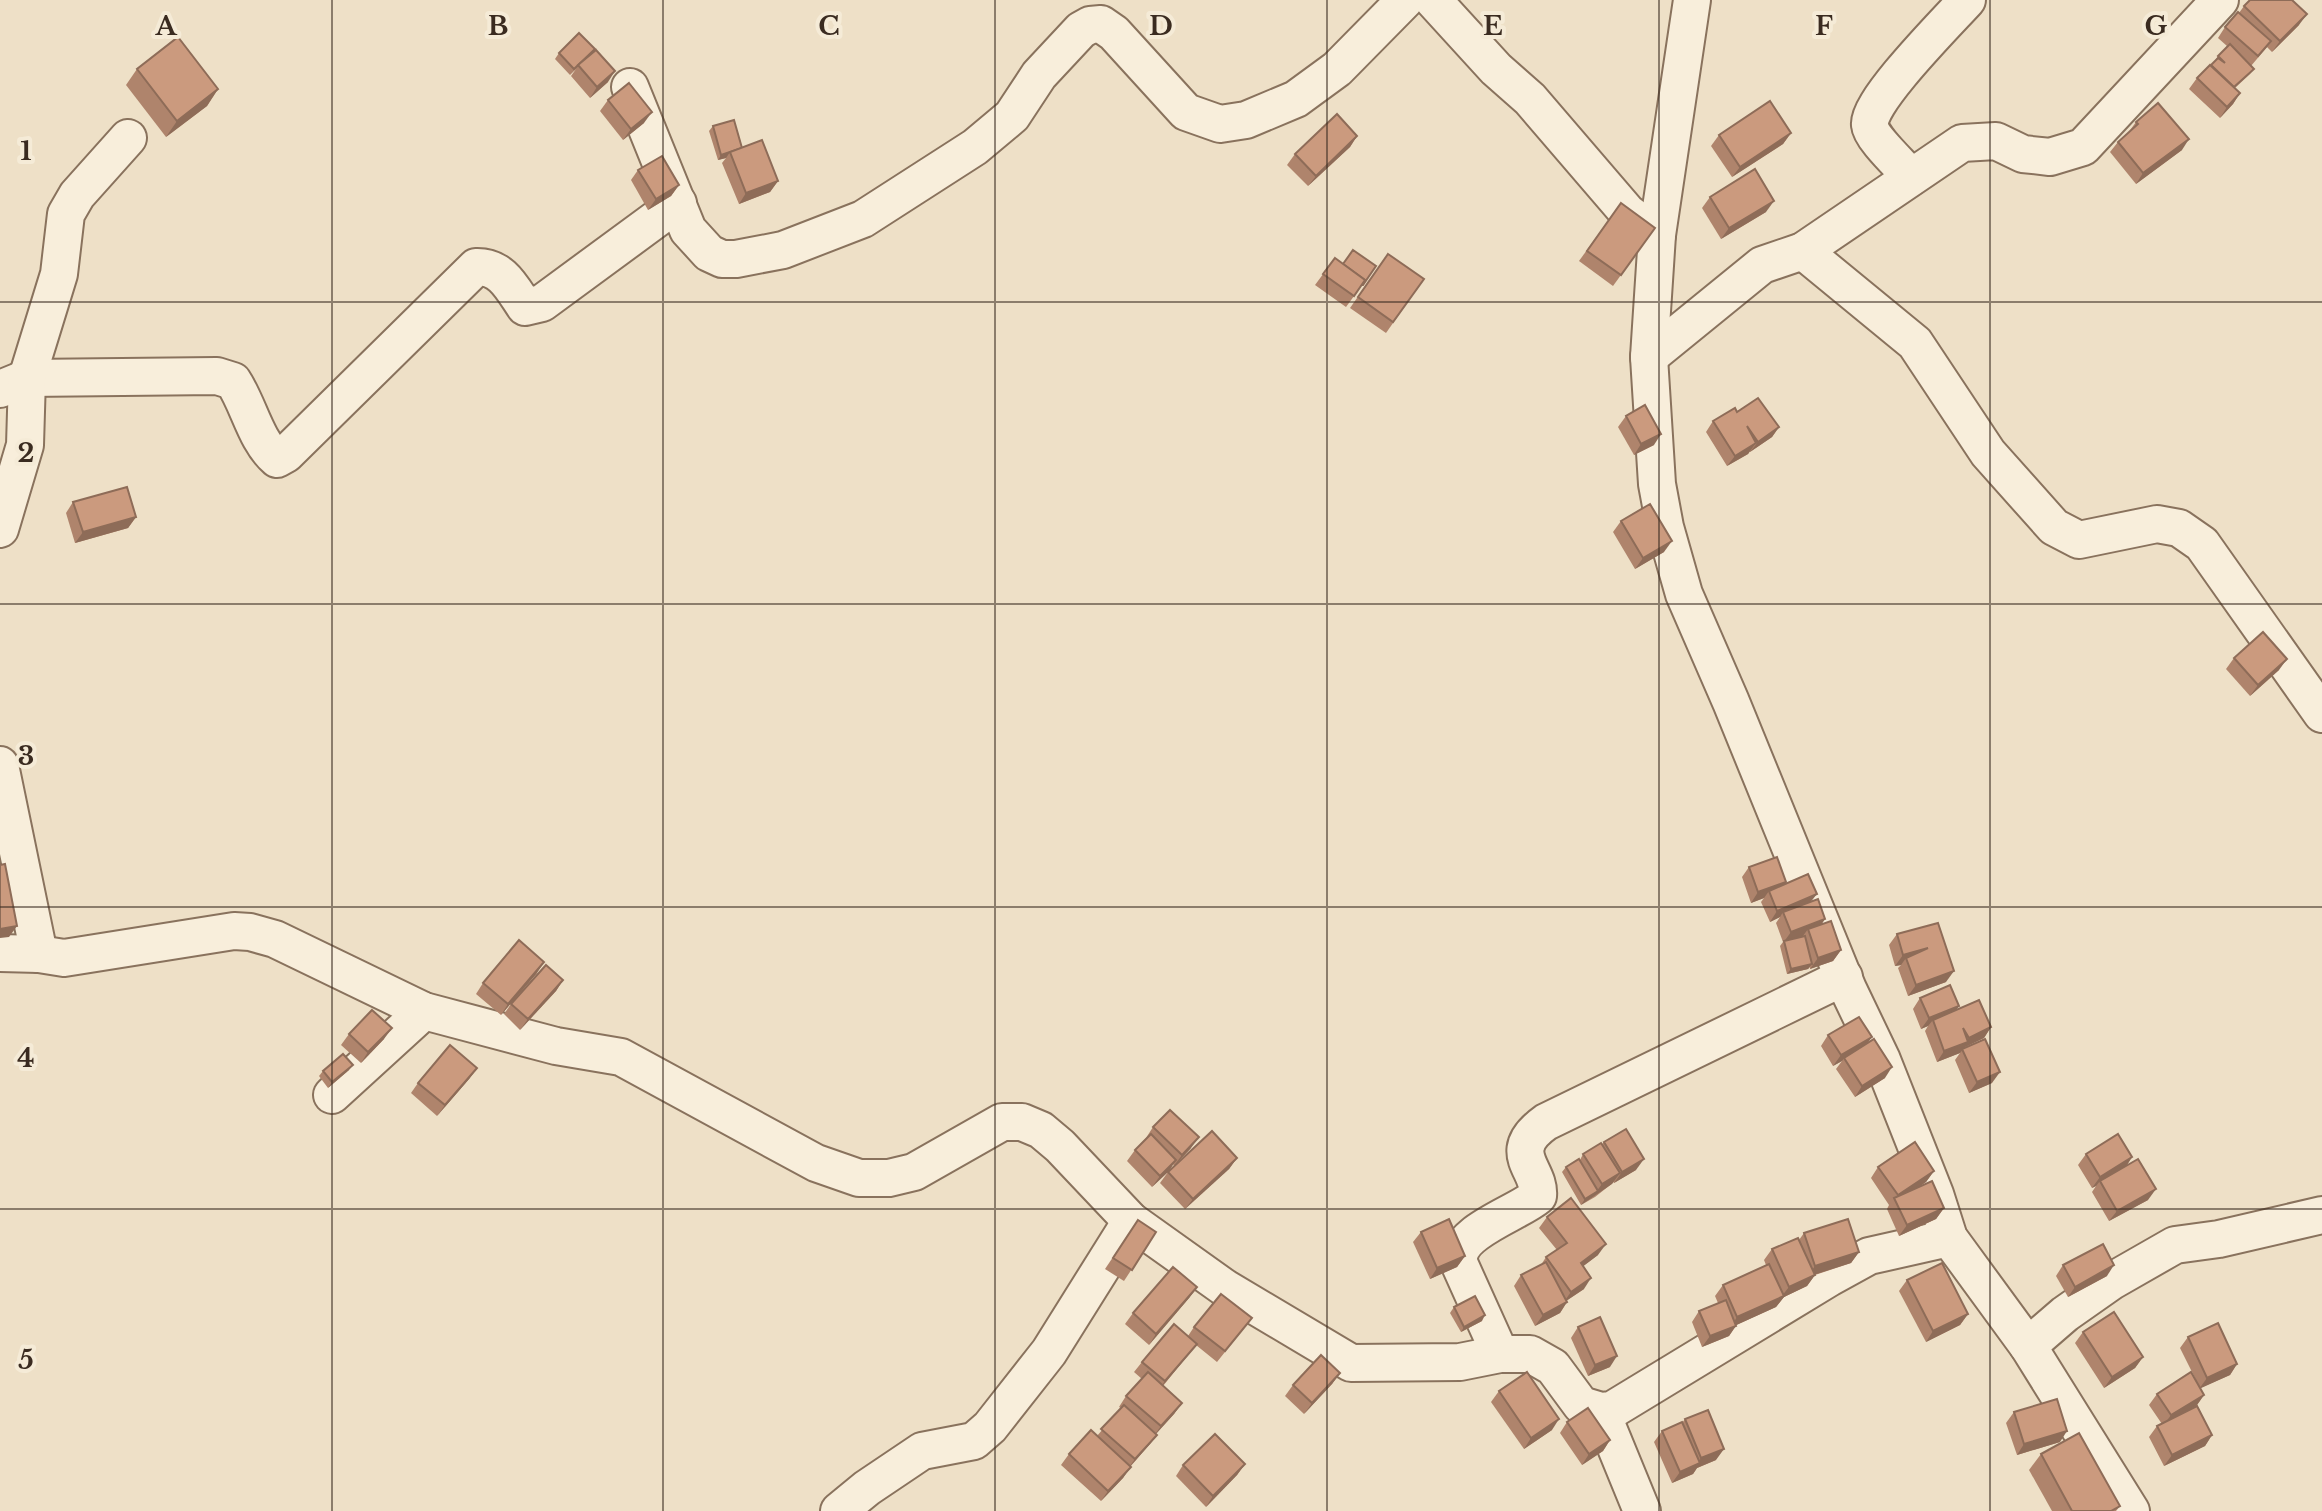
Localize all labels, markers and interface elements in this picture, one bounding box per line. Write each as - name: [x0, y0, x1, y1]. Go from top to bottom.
- text: A: [154, 10, 177, 42]
- text: B: [488, 10, 508, 42]
- text: C: [818, 10, 840, 42]
- text: D: [1149, 10, 1173, 42]
- text: E: [1483, 10, 1503, 42]
- text: F: [1815, 10, 1833, 42]
- text: G: [2145, 10, 2168, 42]
- text: 1: [20, 135, 32, 167]
- text: 2: [18, 437, 34, 469]
- text: 3: [18, 740, 34, 772]
- text: 4: [17, 1042, 35, 1074]
- text: 5: [18, 1344, 34, 1376]

